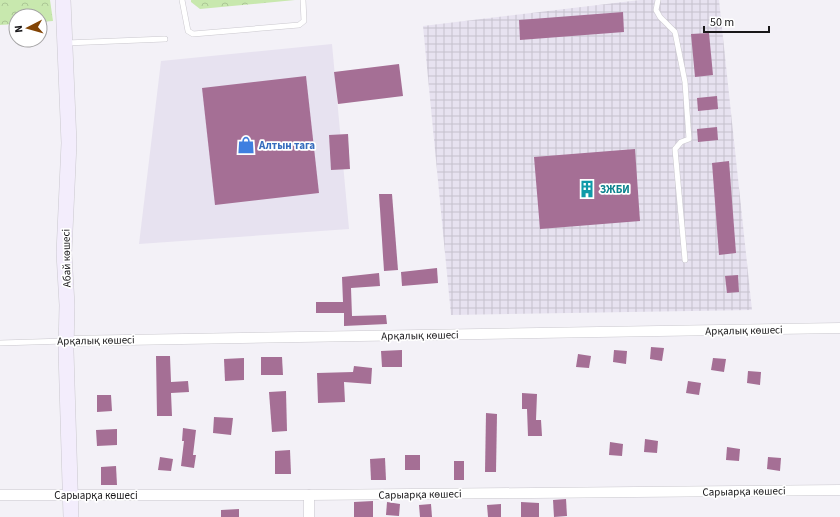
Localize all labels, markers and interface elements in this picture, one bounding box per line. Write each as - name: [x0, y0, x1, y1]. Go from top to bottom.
- north arrow: [8, 8, 48, 48]
- scale bar: [704, 8, 769, 34]
- text: 50 m: [710, 14, 734, 31]
- text: N: [11, 25, 26, 33]
- shop icon: Алтын тага: [236, 135, 256, 155]
- place label: Алтын тага: [258, 138, 315, 153]
- building icon: ЗЖБИ: [577, 179, 597, 199]
- place label: ЗЖБИ: [600, 182, 630, 197]
- street label: Абай көшесі: [58, 229, 75, 287]
- street label: Арқалық көшесі: [705, 322, 783, 339]
- street label: Арқалық көшесі: [381, 327, 459, 344]
- street label: Арқалық көшесі: [57, 332, 135, 349]
- street label: Сарыарқа көшесі: [702, 483, 786, 500]
- street label: Сарыарқа көшесі: [378, 486, 462, 503]
- street label: Сарыарқа көшесі: [54, 488, 138, 503]

